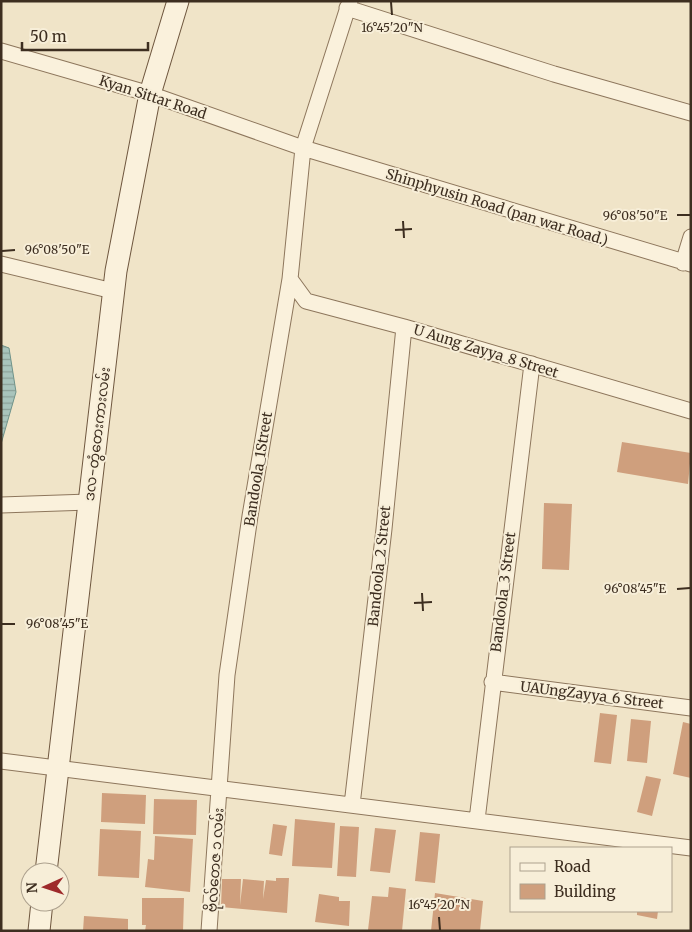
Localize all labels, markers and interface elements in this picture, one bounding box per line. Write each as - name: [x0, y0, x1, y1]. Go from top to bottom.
- scale bar: [22, 20, 149, 52]
- text: 16°45'20"N: [361, 20, 424, 35]
- text: 50 m: [30, 27, 67, 46]
- street label: Kyan Sittar Road: [97, 71, 210, 123]
- street label: Shinphyusin Road (pan war Road.): [384, 165, 610, 249]
- text: 96°08'50"E: [603, 208, 668, 223]
- text: 96°08'50"E: [25, 242, 90, 257]
- street label: U Aung Zayya_8 Street: [411, 320, 561, 382]
- street label: ဒလ-တွံတေးကားလမ်း: [79, 366, 116, 502]
- street label: Bandoola_1Street: [240, 410, 276, 528]
- street label: Bandoola_2 Street: [364, 504, 394, 627]
- street label: Bandoola_3 Street: [487, 530, 519, 653]
- text: 96°08'45"E: [604, 581, 666, 596]
- text: 96°08'45"E: [26, 616, 88, 631]
- street label: UAUngZayya_6 Street: [519, 677, 665, 713]
- street label: ဗိုလ်တေဇ ၁ လမ်း: [201, 807, 231, 913]
- legend: [510, 847, 672, 912]
- text: Road: [554, 857, 590, 876]
- north arrow: [20, 862, 70, 912]
- text: N: [23, 882, 41, 894]
- text: Building: [554, 882, 616, 901]
- text: 16°45'20"N: [408, 897, 471, 912]

